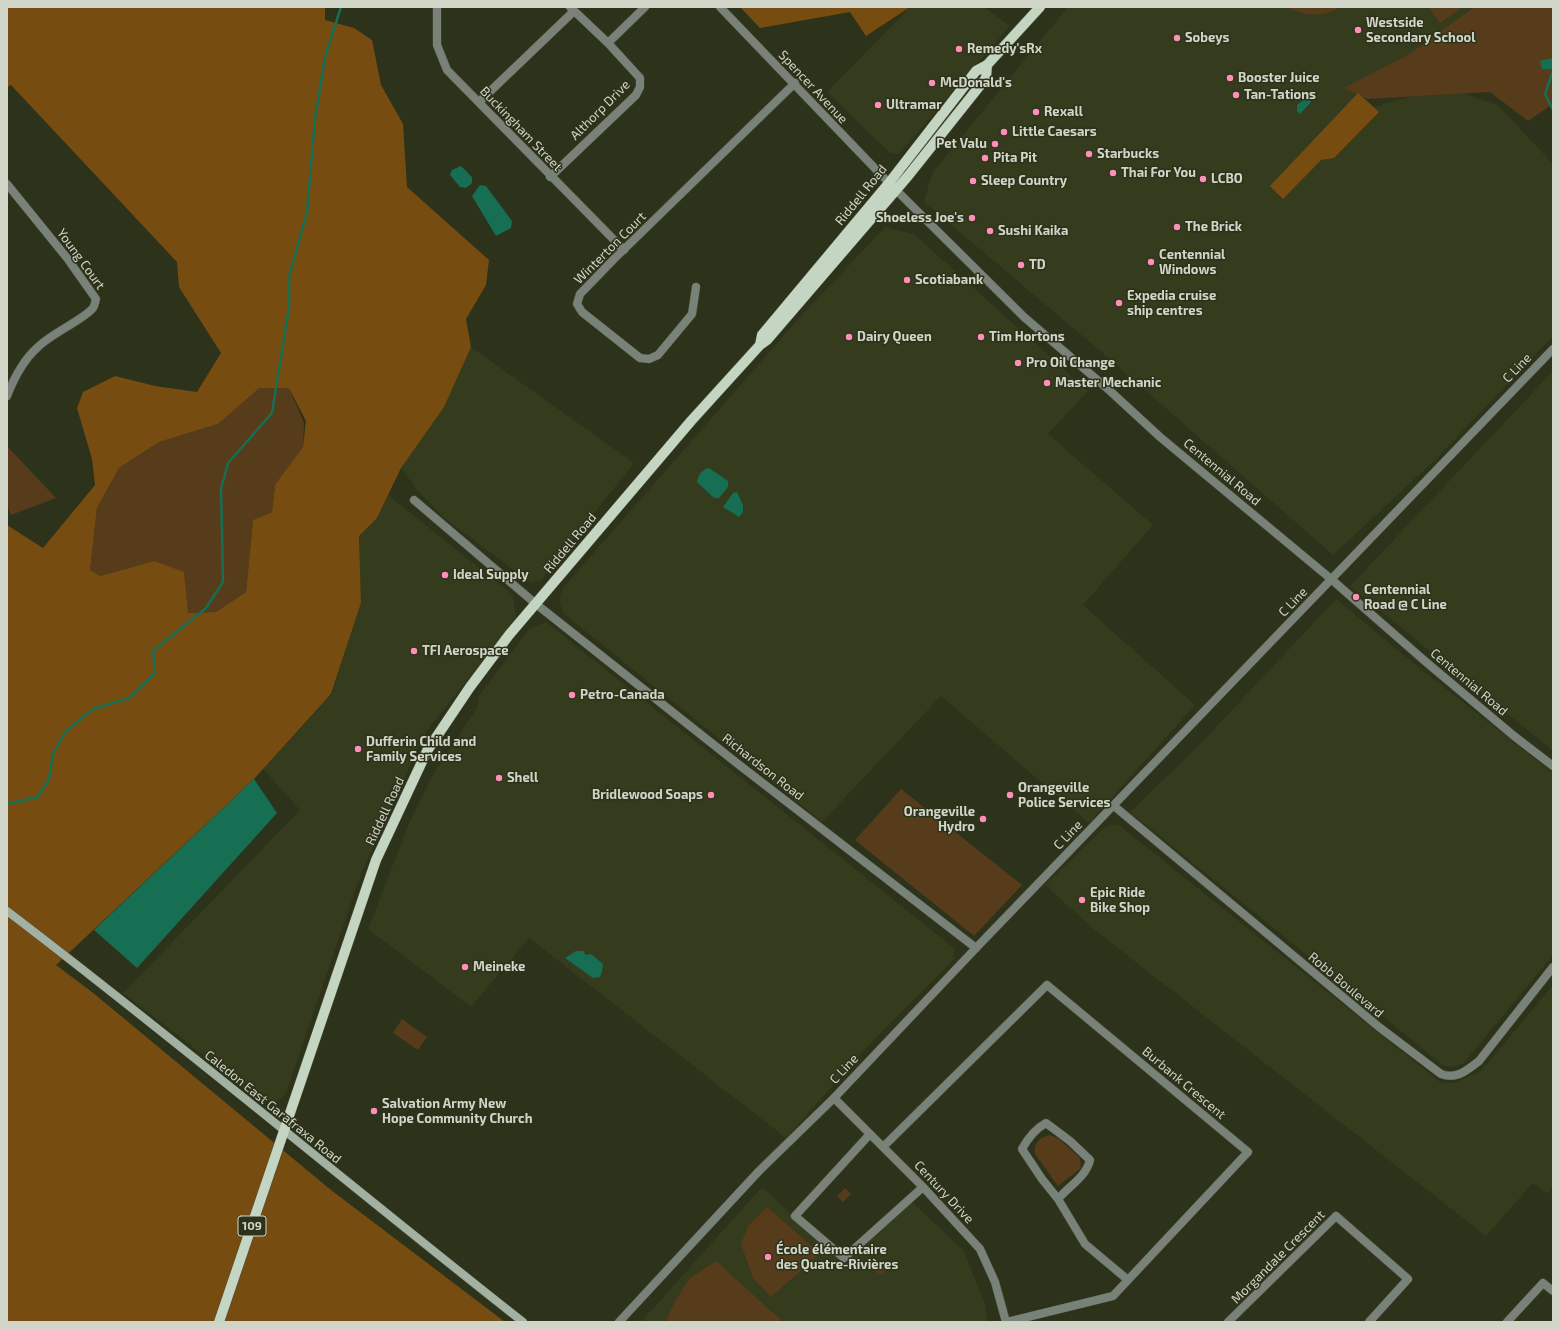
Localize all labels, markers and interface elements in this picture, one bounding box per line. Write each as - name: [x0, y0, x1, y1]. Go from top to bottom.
- place label: Westside Secondary School: [1366, 15, 1476, 46]
- marker: Westside Secondary School: [1353, 25, 1363, 35]
- place label: Sobeys: [1185, 30, 1229, 46]
- marker: Sobeys: [1172, 33, 1182, 43]
- place label: Remedy'sRx: [967, 41, 1042, 57]
- marker: Remedy'sRx: [954, 44, 964, 54]
- street label: Spencer Avenue: [775, 47, 851, 127]
- place label: Booster Juice: [1238, 70, 1320, 86]
- marker: Booster Juice: [1225, 73, 1235, 83]
- place label: McDonald's: [940, 75, 1012, 91]
- street label: Althorp Drive: [567, 77, 633, 143]
- marker: McDonald's: [927, 78, 937, 88]
- street label: Buckingham Street: [477, 83, 565, 175]
- place label: Tan-Tations: [1244, 87, 1316, 103]
- marker: Tan-Tations: [1231, 90, 1241, 100]
- place label: Ultramar: [886, 97, 942, 113]
- marker: Ultramar: [873, 100, 883, 110]
- place label: Rexall: [1044, 104, 1083, 120]
- marker: Rexall: [1031, 107, 1041, 117]
- place label: Little Caesars: [1012, 124, 1097, 140]
- marker: Little Caesars: [999, 127, 1009, 137]
- place label: Pet Valu: [936, 136, 987, 152]
- marker: Pet Valu: [990, 139, 1000, 149]
- place label: Starbucks: [1097, 146, 1159, 162]
- marker: Starbucks: [1084, 149, 1094, 159]
- place label: Pita Pit: [993, 150, 1037, 166]
- marker: Pita Pit: [980, 153, 990, 163]
- street label: Riddell Road: [832, 161, 890, 229]
- place label: Thai For You: [1121, 165, 1196, 181]
- marker: Thai For You: [1108, 168, 1118, 178]
- place label: LCBO: [1211, 171, 1243, 187]
- place label: Sleep Country: [981, 173, 1067, 189]
- marker: LCBO: [1198, 174, 1208, 184]
- marker: Sleep Country: [968, 176, 978, 186]
- street label: Winterton Court: [571, 209, 649, 287]
- place label: Shoeless Joe's: [876, 210, 964, 226]
- marker: Shoeless Joe's: [967, 213, 977, 223]
- place label: The Brick: [1185, 219, 1242, 235]
- marker: The Brick: [1172, 222, 1182, 232]
- place label: Sushi Kaika: [998, 223, 1068, 239]
- street label: Young Court: [54, 226, 108, 292]
- marker: Sushi Kaika: [985, 226, 995, 236]
- place label: Centennial Windows: [1159, 247, 1225, 278]
- place label: TD: [1029, 257, 1046, 273]
- marker: Centennial Windows: [1146, 257, 1156, 267]
- marker: TD: [1016, 260, 1026, 270]
- place label: Scotiabank: [915, 272, 983, 288]
- marker: Scotiabank: [902, 275, 912, 285]
- place label: Expedia cruise ship centres: [1127, 288, 1216, 319]
- marker: Expedia cruise ship centres: [1114, 298, 1124, 308]
- place label: Dairy Queen: [857, 329, 932, 345]
- place label: Tim Hortons: [989, 329, 1065, 345]
- marker: Dairy Queen: [844, 332, 854, 342]
- marker: Tim Hortons: [976, 332, 986, 342]
- street label: C Line: [1499, 350, 1535, 386]
- place label: Pro Oil Change: [1026, 355, 1115, 371]
- marker: Pro Oil Change: [1013, 358, 1023, 368]
- place label: Master Mechanic: [1055, 375, 1161, 391]
- marker: Master Mechanic: [1042, 378, 1052, 388]
- street label: Centennial Road: [1180, 435, 1264, 509]
- street label: Riddell Road: [540, 510, 600, 576]
- place label: Ideal Supply: [453, 567, 529, 583]
- marker: Ideal Supply: [440, 570, 450, 580]
- place label: Centennial Road @ C Line: [1364, 582, 1447, 613]
- street label: C Line: [1275, 584, 1311, 620]
- marker: Centennial Road @ C Line: [1351, 592, 1361, 602]
- place label: TFI Aerospace: [422, 643, 509, 659]
- street label: Centennial Road: [1427, 645, 1511, 719]
- marker: TFI Aerospace: [409, 646, 419, 656]
- place label: Petro-Canada: [580, 687, 665, 703]
- marker: Petro-Canada: [567, 690, 577, 700]
- street label: Richardson Road: [719, 730, 807, 804]
- place label: Dufferin Child and Family Services: [366, 734, 476, 765]
- marker: Dufferin Child and Family Services: [353, 744, 363, 754]
- place label: Shell: [507, 770, 538, 786]
- marker: Shell: [494, 773, 504, 783]
- street label: Riddell Road: [362, 774, 408, 848]
- place label: Orangeville Police Services: [1018, 780, 1110, 811]
- place label: Bridlewood Soaps: [592, 787, 703, 803]
- marker: Bridlewood Soaps: [706, 790, 716, 800]
- marker: Orangeville Police Services: [1005, 790, 1015, 800]
- place label: Orangeville Hydro: [904, 804, 975, 835]
- marker: Orangeville Hydro: [978, 814, 988, 824]
- street label: C Line: [1050, 817, 1086, 853]
- place label: Epic Ride Bike Shop: [1090, 885, 1150, 916]
- marker: Epic Ride Bike Shop: [1077, 895, 1087, 905]
- street label: Robb Boulevard: [1305, 949, 1387, 1021]
- place label: Meineke: [473, 959, 525, 975]
- marker: Meineke: [460, 962, 470, 972]
- street label: Burbank Crescent: [1139, 1044, 1229, 1122]
- street label: Caledon East Garafraxa Road: [202, 1047, 344, 1167]
- street label: C Line: [826, 1051, 862, 1087]
- place label: Salvation Army New Hope Community Church: [382, 1096, 532, 1127]
- marker: Salvation Army New Hope Community Church: [369, 1106, 379, 1116]
- street label: Century Drive: [911, 1157, 977, 1227]
- street label: Morgandale Crescent: [1228, 1207, 1328, 1307]
- road number: 109: [238, 1216, 266, 1236]
- place label: École élémentaire des Quatre-Rivières: [776, 1242, 898, 1273]
- marker: École élémentaire des Quatre-Rivières: [763, 1252, 773, 1262]

